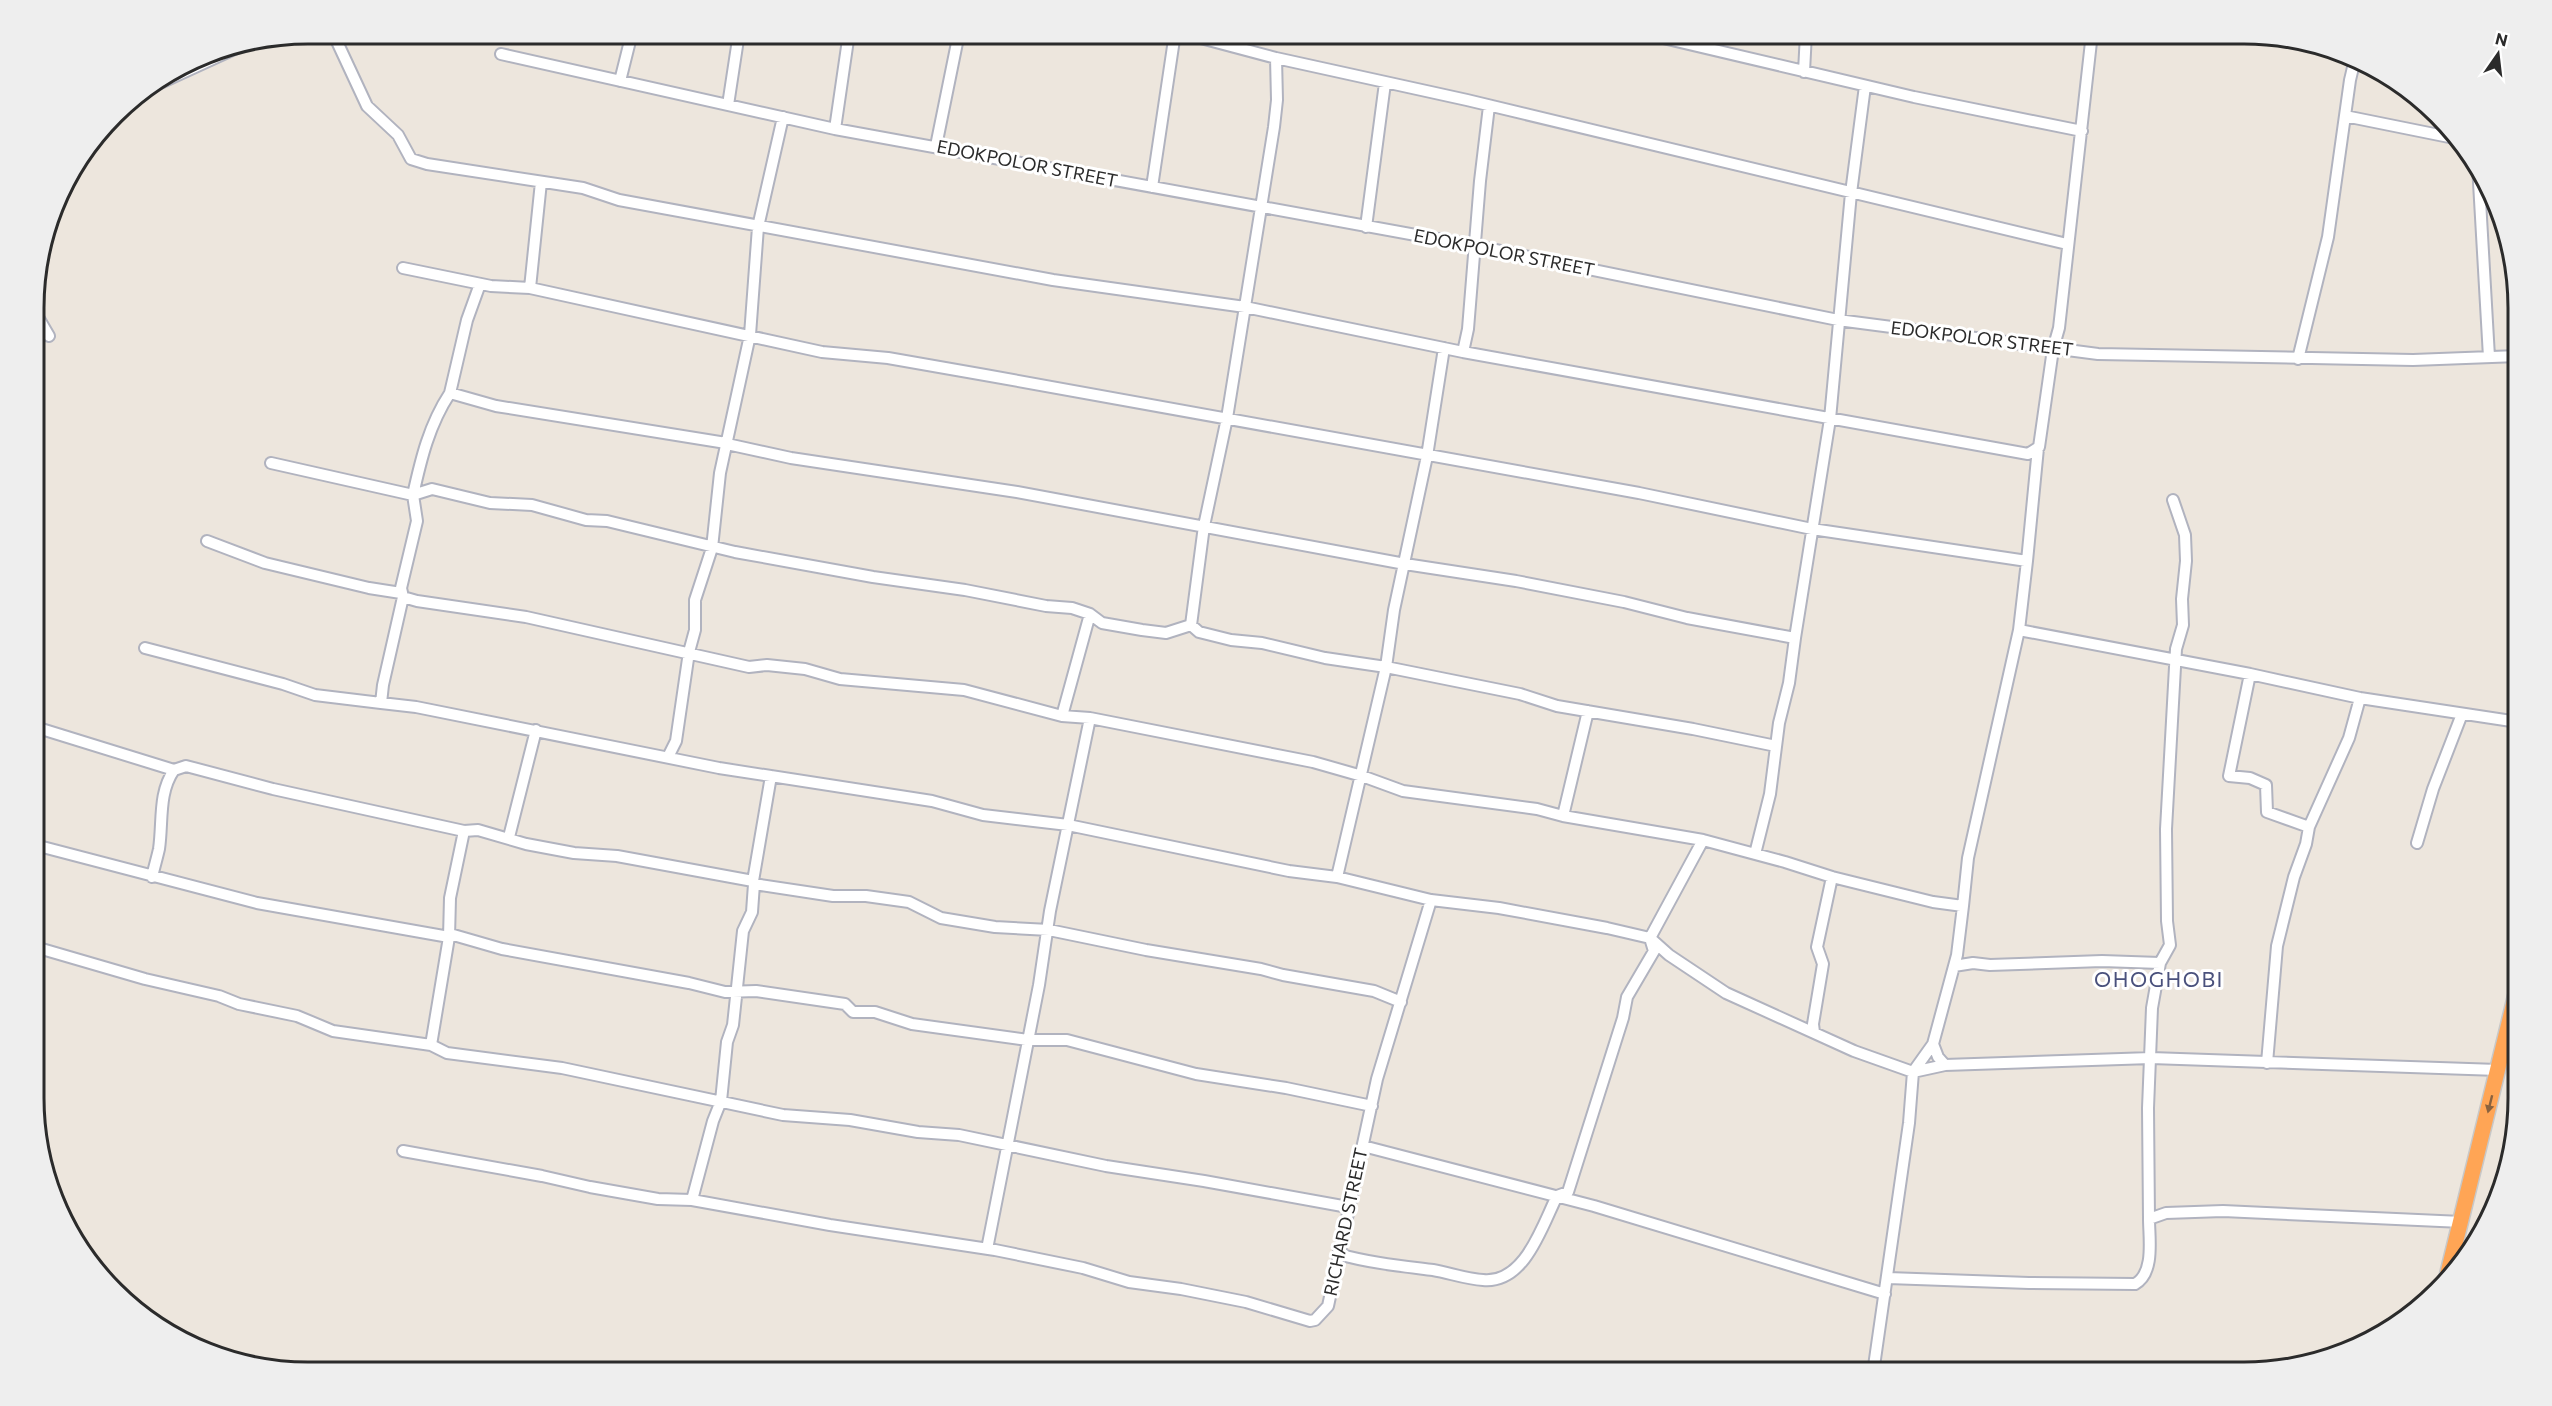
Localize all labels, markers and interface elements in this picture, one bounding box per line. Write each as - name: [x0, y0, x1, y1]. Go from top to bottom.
- north arrow: [2468, 24, 2528, 84]
- text: N: [2494, 28, 2510, 50]
- street label: EDOKPOLOR STREET: [935, 135, 1119, 191]
- street label: EDOKPOLOR STREET: [1412, 224, 1596, 280]
- street label: EDOKPOLOR STREET: [1890, 316, 2075, 360]
- district label: OHOGHOBI: [2094, 966, 2224, 991]
- one-way arrow: [2485, 1095, 2494, 1114]
- street label: RICHARD STREET: [1319, 1146, 1371, 1298]

